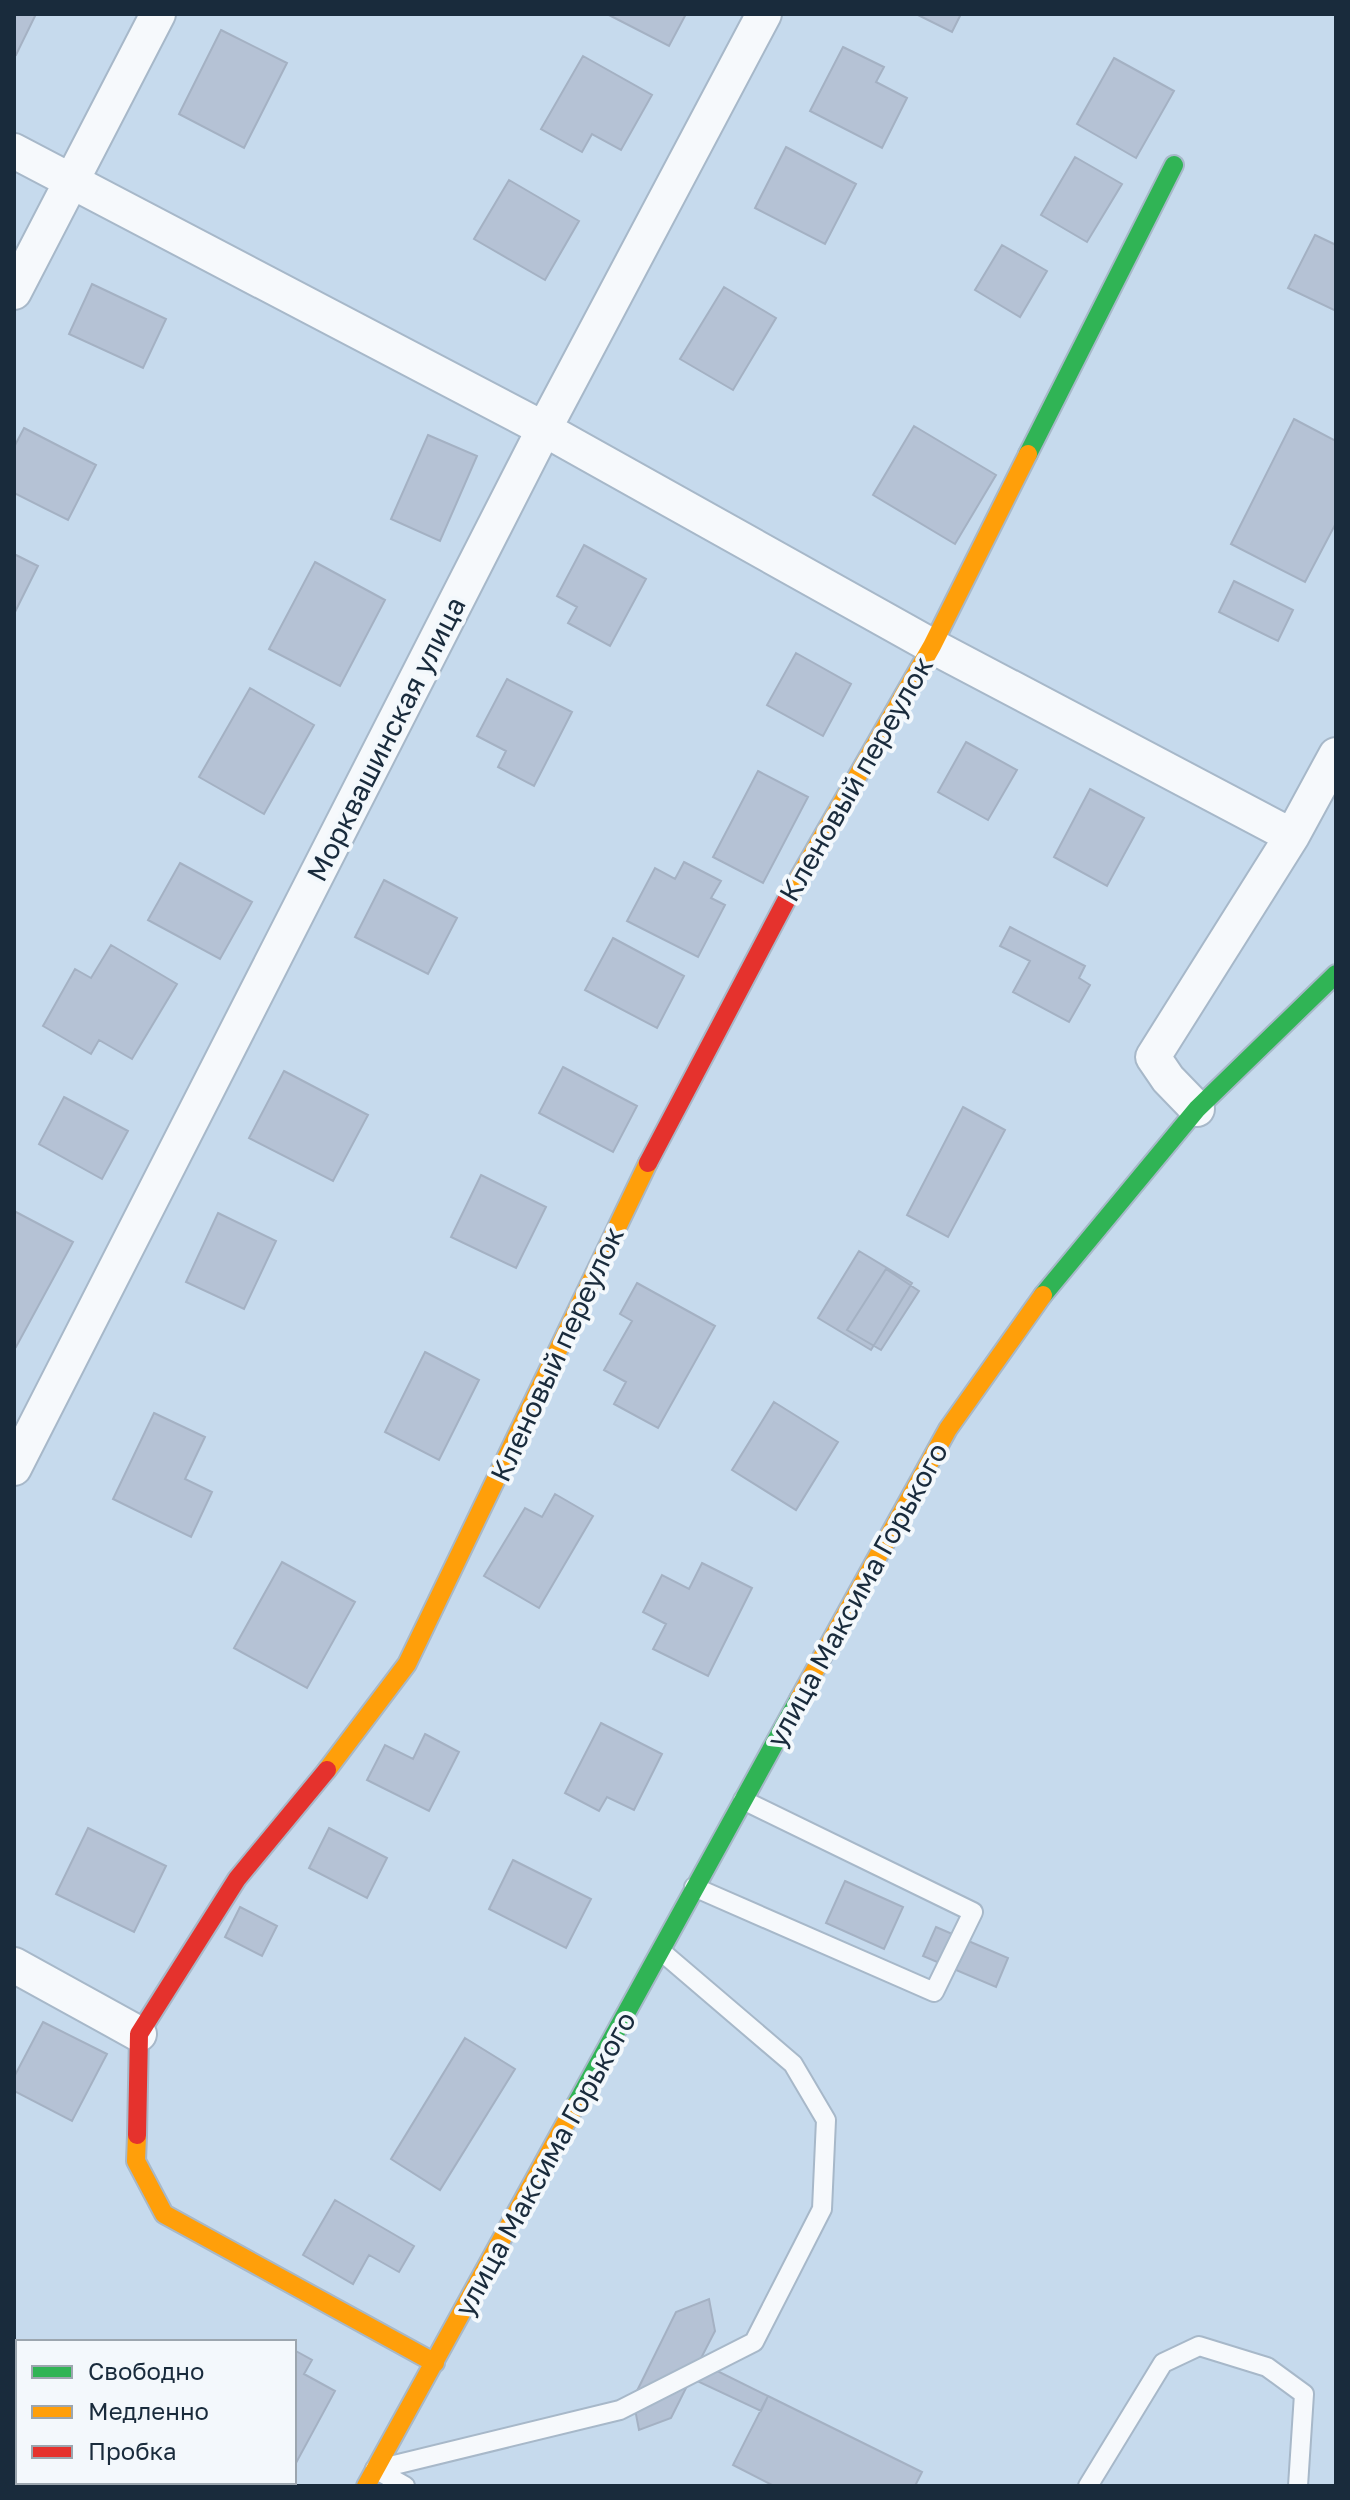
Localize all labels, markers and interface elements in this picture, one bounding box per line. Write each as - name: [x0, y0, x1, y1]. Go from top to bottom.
- street label: Морквашинская улица: [299, 591, 472, 886]
- street label: Кленовый переулок: [772, 650, 939, 907]
- street label: Кленовый переулок: [483, 1221, 630, 1486]
- street label: улица Максима Горького: [759, 1437, 954, 1753]
- street label: улица Максима Горького: [447, 2006, 642, 2322]
- legend: [16, 2340, 296, 2484]
- text: Свободно: [88, 2356, 204, 2385]
- text: Медленно: [88, 2396, 209, 2425]
- text: Пробка: [88, 2436, 177, 2465]

